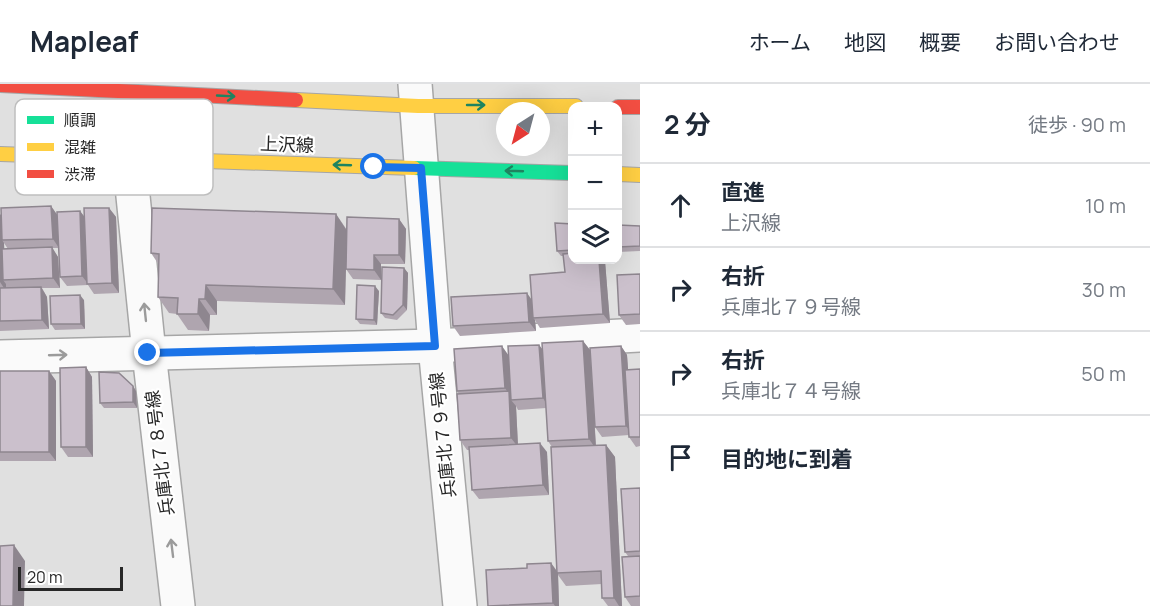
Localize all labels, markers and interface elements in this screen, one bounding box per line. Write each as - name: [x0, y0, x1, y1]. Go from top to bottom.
- text: Mapleaf: [30, 22, 138, 60]
- text: ホーム: [749, 28, 811, 56]
- text: 地図: [844, 28, 886, 56]
- text: 概要: [919, 28, 961, 56]
- text: お問い合わせ: [994, 28, 1120, 56]
- one-way arrow: [216, 90, 236, 101]
- legend: [15, 99, 213, 195]
- one-way arrow: [466, 99, 486, 111]
- north arrow: [496, 102, 550, 156]
- map controls: [568, 102, 622, 264]
- button: +: [568, 102, 622, 156]
- text: 2 分: [664, 106, 711, 142]
- text: 順調: [64, 109, 96, 131]
- text: 徒歩 · 90 m: [1028, 111, 1126, 138]
- street label: 上沢線: [260, 131, 314, 157]
- text: 混雑: [64, 136, 96, 158]
- route start: [360, 153, 386, 179]
- button: −: [568, 156, 622, 210]
- one-way arrow: [332, 160, 352, 171]
- text: 渋滞: [64, 163, 96, 185]
- one-way arrow: [505, 166, 525, 177]
- text: 直進: [721, 177, 765, 207]
- icon: ahead: [664, 189, 697, 222]
- text: 10 m: [1085, 192, 1126, 219]
- text: 上沢線: [721, 209, 781, 236]
- button: layers: [568, 210, 622, 264]
- text: 右折: [721, 261, 765, 291]
- icon: right: [664, 273, 697, 306]
- text: 30 m: [1082, 276, 1126, 303]
- text: 兵庫北７９号線: [721, 293, 861, 320]
- one-way arrow: [139, 303, 150, 323]
- route end: [134, 339, 160, 365]
- text: 右折: [721, 345, 765, 375]
- one-way arrow: [48, 350, 68, 361]
- icon: right: [664, 357, 697, 390]
- text: 50 m: [1081, 360, 1126, 387]
- street label: 兵庫北７９号線: [423, 371, 461, 499]
- text: 兵庫北７４号線: [721, 377, 861, 404]
- street label: 兵庫北７８号線: [139, 389, 179, 517]
- icon: arrive: [664, 441, 697, 474]
- text: 目的地に到着: [721, 444, 853, 474]
- one-way arrow: [166, 538, 177, 558]
- scale bar: [18, 564, 123, 592]
- text: 20 m: [27, 566, 63, 588]

